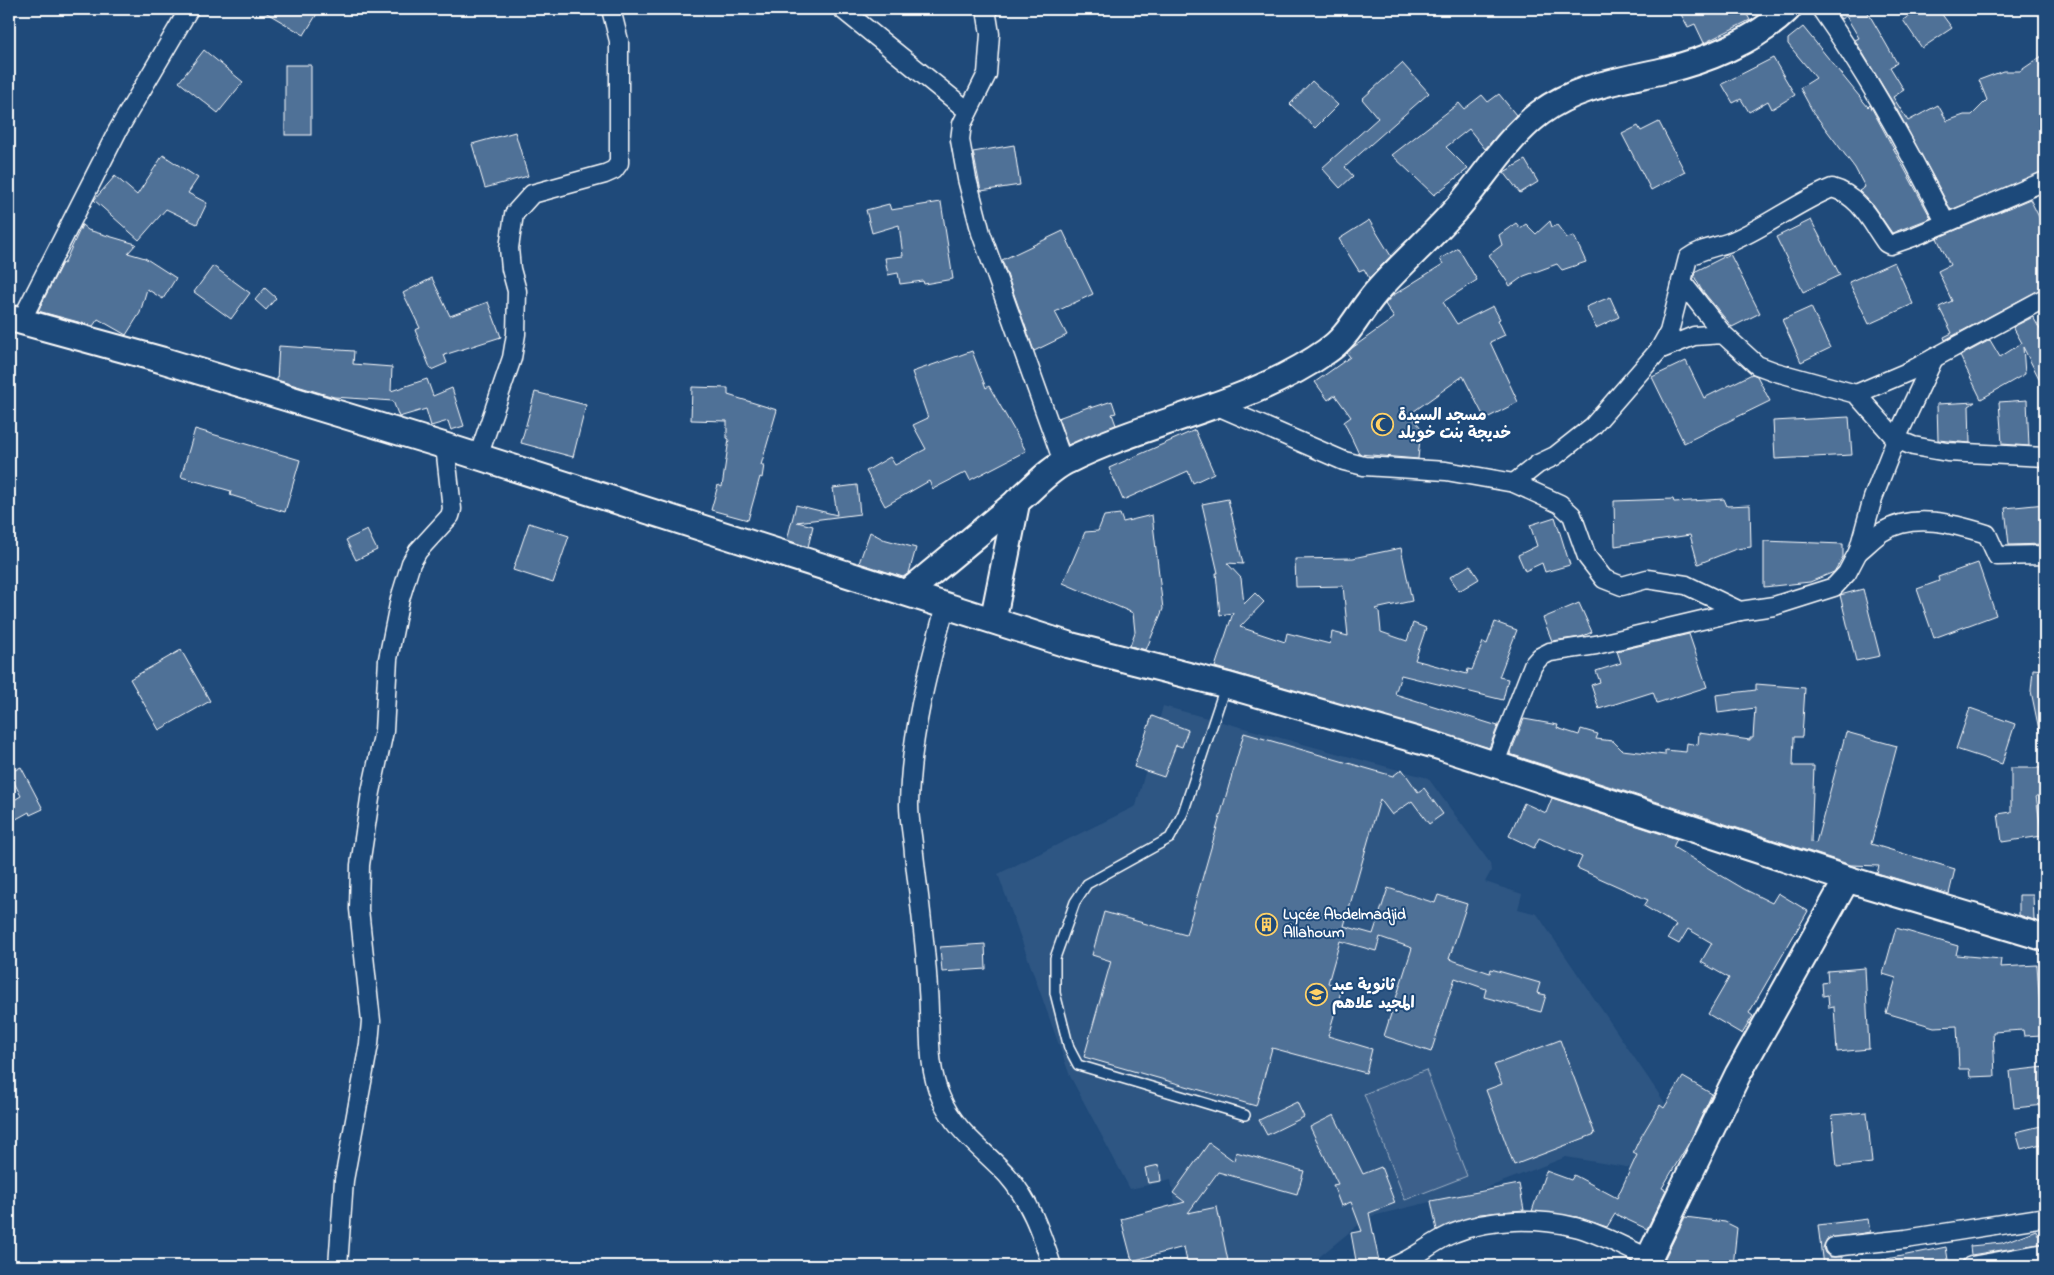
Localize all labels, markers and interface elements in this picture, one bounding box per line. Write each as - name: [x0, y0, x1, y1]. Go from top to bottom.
- place label: مسجد السيدة خديجة بنت خويلد: [1398, 404, 1511, 446]
- mosque icon: مسجد السيدة خديجة بنت خويلد: [1370, 413, 1394, 437]
- place label: Lycée Abdelmadjid Allahoum: [1283, 903, 1406, 945]
- building icon: Lycée Abdelmadjid Allahoum: [1255, 912, 1279, 936]
- place label: ثانوية عبد المجيد علاهم: [1332, 974, 1415, 1016]
- school or university icon: ثانوية عبد المجيد علاهم: [1304, 983, 1328, 1007]

